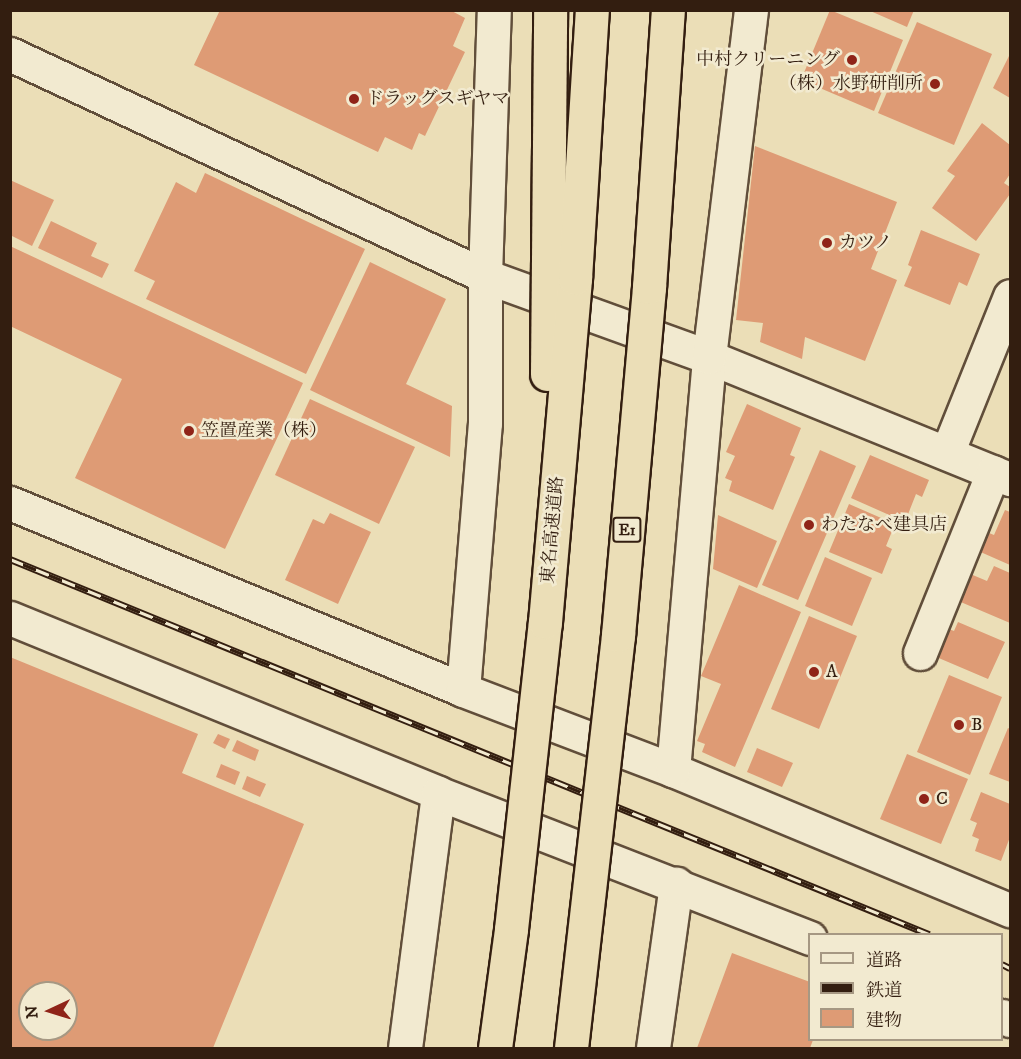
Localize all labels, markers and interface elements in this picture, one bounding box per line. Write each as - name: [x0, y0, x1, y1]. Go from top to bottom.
- place label: 中村クリーニング: [696, 49, 840, 71]
- marker: 中村クリーニング: [845, 53, 859, 67]
- place label: （株）水野研削所: [779, 73, 923, 95]
- marker: （株）水野研削所: [928, 77, 942, 91]
- place label: ドラッグスギヤマ: [366, 88, 510, 110]
- marker: ドラッグスギヤマ: [347, 92, 361, 106]
- place label: カツノ: [839, 232, 893, 254]
- marker: カツノ: [820, 236, 834, 250]
- place label: 笠置産業（株）: [201, 420, 327, 442]
- marker: 笠置産業（株）: [182, 424, 196, 438]
- street label: 東名高速道路: [538, 475, 568, 585]
- place label: わたなべ建具店: [821, 514, 947, 536]
- road number: E1: [612, 517, 642, 543]
- marker: わたなべ建具店: [802, 518, 816, 532]
- place label: A: [826, 661, 837, 683]
- marker: A: [807, 665, 821, 679]
- place label: B: [971, 714, 982, 736]
- marker: B: [952, 718, 966, 732]
- place label: C: [936, 788, 948, 810]
- marker: C: [917, 792, 931, 806]
- legend: [808, 933, 1003, 1041]
- text: 道路: [866, 950, 902, 972]
- text: 鉄道: [866, 980, 902, 1002]
- north arrow: [18, 981, 78, 1041]
- text: N: [22, 1005, 42, 1019]
- text: 建物: [866, 1010, 902, 1032]

